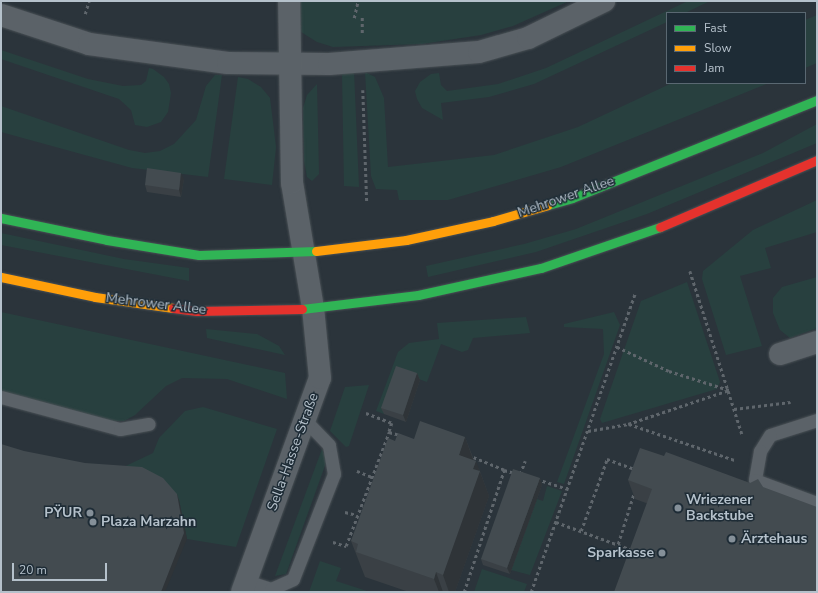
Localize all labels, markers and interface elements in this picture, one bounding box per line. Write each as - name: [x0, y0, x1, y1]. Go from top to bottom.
- legend: [666, 12, 806, 84]
- text: Fast: [704, 20, 727, 36]
- text: Slow: [704, 40, 732, 56]
- text: Jam: [704, 60, 725, 76]
- street label: Mehrower Allee: [516, 173, 616, 221]
- street label: Mehrower Allee: [105, 290, 207, 318]
- street label: Sella-Hasse-Straße: [264, 391, 322, 513]
- place label: Wriezener Backstube: [686, 492, 754, 524]
- marker: Wriezener Backstube: [673, 503, 683, 513]
- place label: PŸUR: [44, 505, 82, 521]
- marker: PŸUR: [85, 508, 95, 518]
- place label: Plaza Marzahn: [101, 514, 196, 530]
- marker: Plaza Marzahn: [88, 517, 98, 527]
- place label: Ärztehaus: [741, 531, 807, 547]
- marker: Ärztehaus: [726, 533, 738, 545]
- place label: Sparkasse: [587, 545, 654, 561]
- marker: Sparkasse: [657, 548, 667, 558]
- scale bar: [14, 555, 109, 581]
- text: 20 m: [19, 562, 47, 578]

